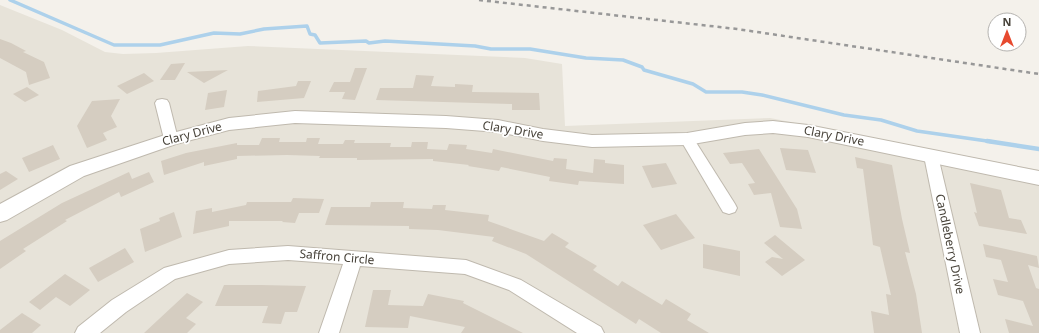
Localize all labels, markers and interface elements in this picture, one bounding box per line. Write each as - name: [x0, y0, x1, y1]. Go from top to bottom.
- north arrow: [987, 12, 1027, 52]
- text: N: [1003, 14, 1011, 29]
- street label: Clary Drive: [481, 116, 545, 143]
- street label: Clary Drive: [160, 117, 224, 150]
- street label: Clary Drive: [802, 121, 866, 150]
- street label: Candleberry Drive: [932, 192, 969, 296]
- street label: Saffron Circle: [299, 245, 375, 268]

